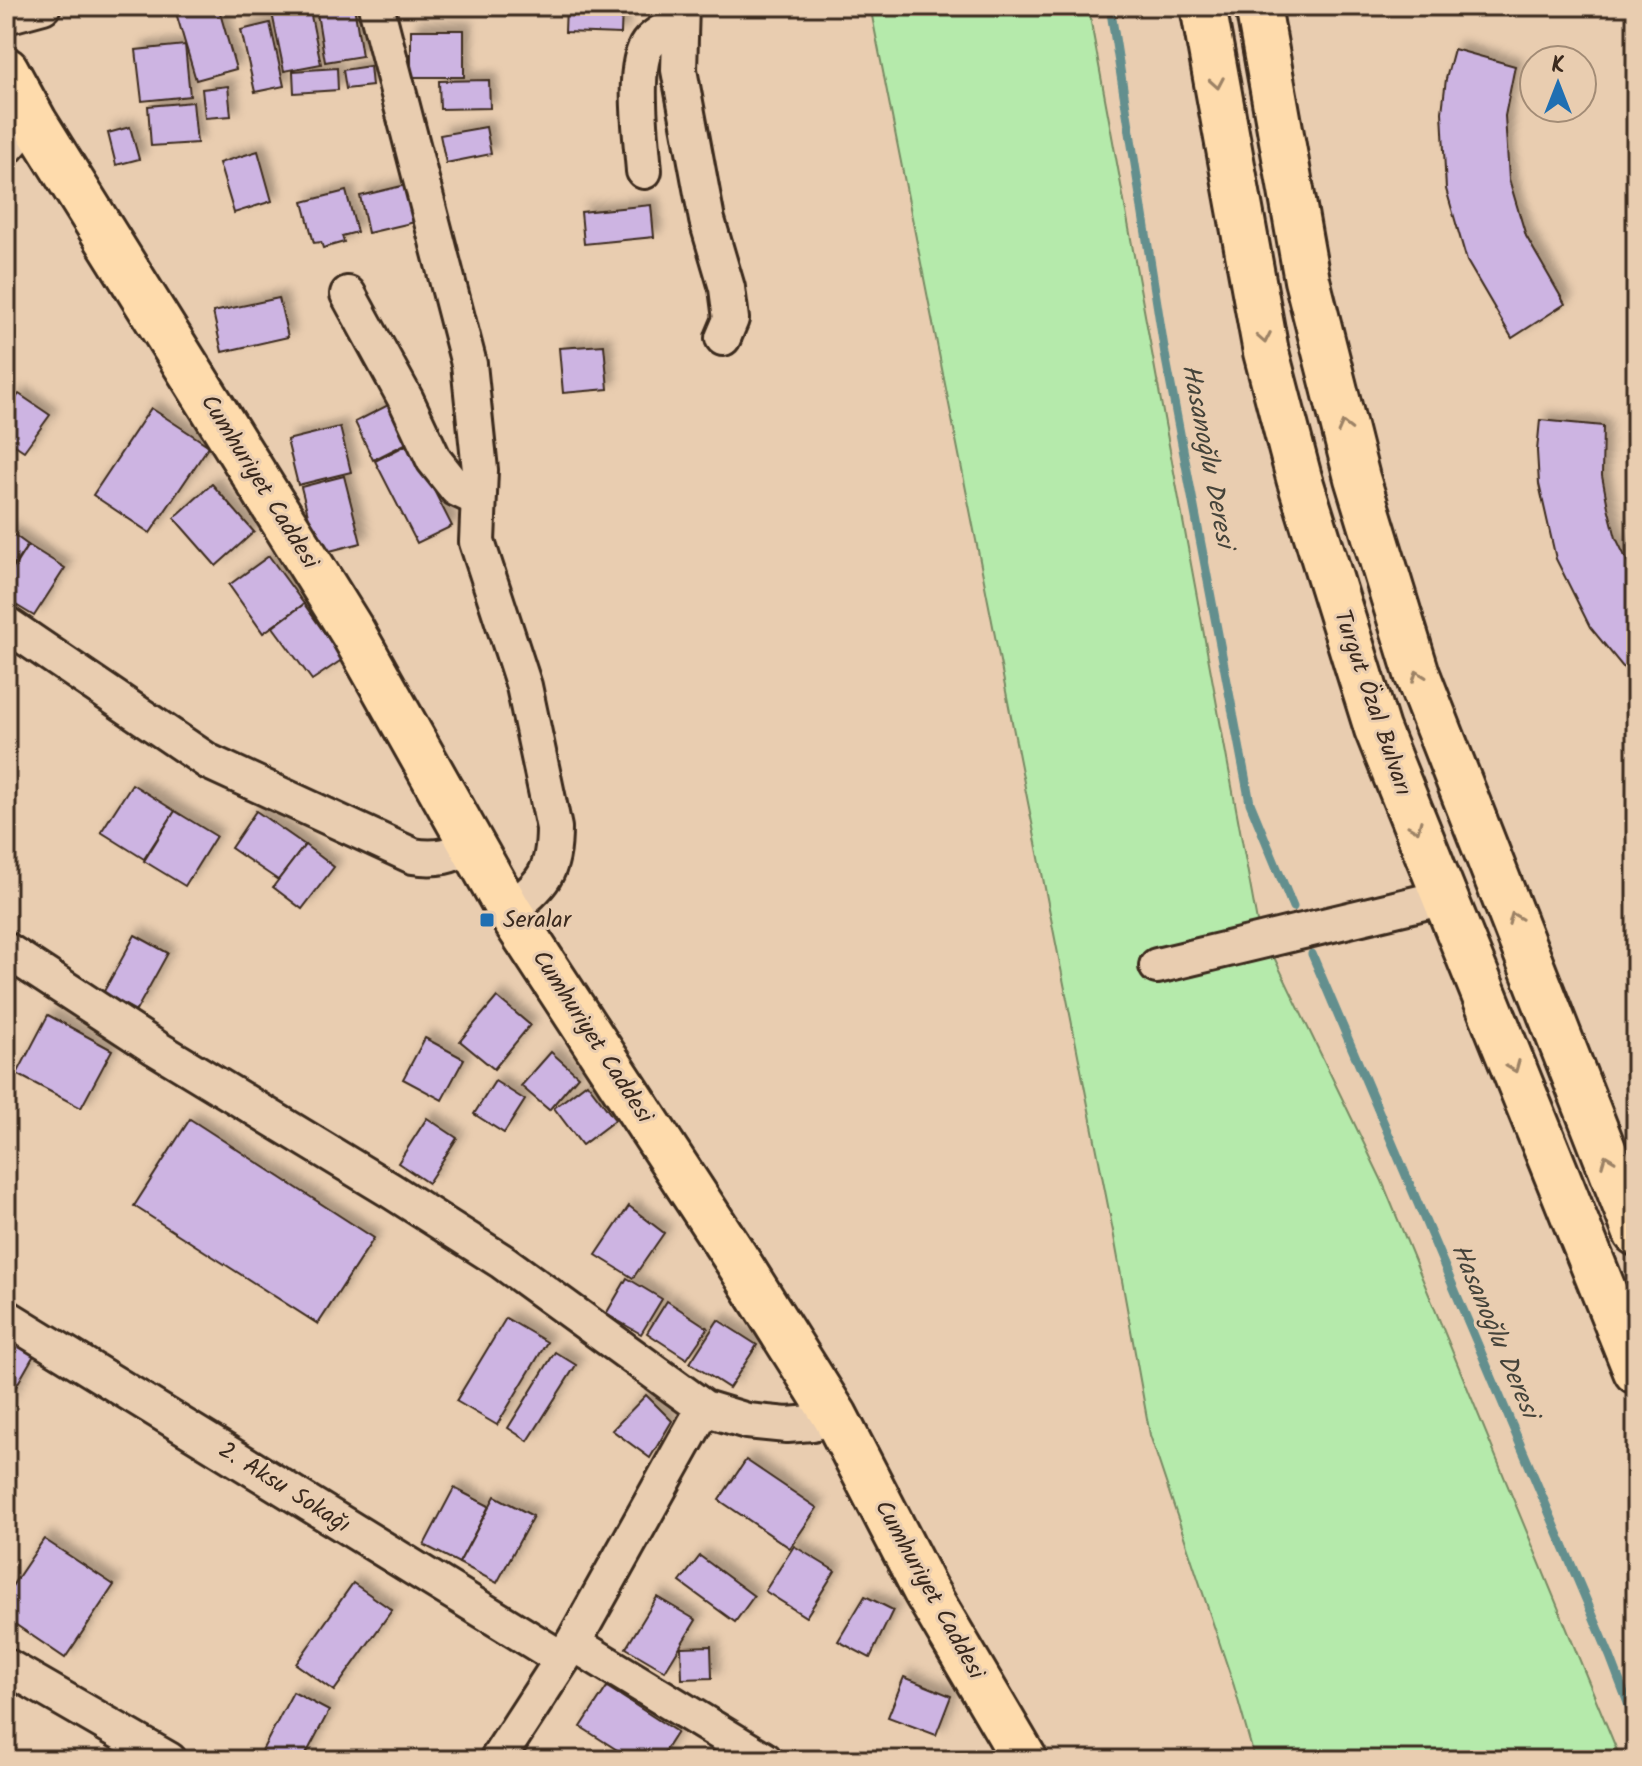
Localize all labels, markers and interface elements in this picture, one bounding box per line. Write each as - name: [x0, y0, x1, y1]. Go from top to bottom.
- north arrow: [1518, 44, 1598, 124]
- text: K: [1551, 49, 1565, 84]
- one-way arrow: [1207, 76, 1224, 89]
- one-way arrow: [1255, 331, 1272, 345]
- water label: Hasanoğlu Deresi: [1169, 361, 1246, 557]
- street label: Cumhuriyet Caddesi: [189, 387, 329, 578]
- one-way arrow: [1337, 420, 1354, 434]
- street label: Turgut Özal Bulvarı: [1322, 605, 1422, 801]
- one-way arrow: [1411, 670, 1428, 684]
- one-way arrow: [1406, 819, 1423, 833]
- place label: Seralar: [503, 901, 573, 940]
- marker: Seralar: [478, 911, 496, 929]
- one-way arrow: [1507, 912, 1524, 926]
- street label: Cumhuriyet Caddesi: [521, 942, 664, 1133]
- one-way arrow: [1505, 1059, 1521, 1073]
- one-way arrow: [1600, 1154, 1617, 1168]
- water label: Hasanoğlu Deresi: [1438, 1237, 1552, 1430]
- street label: 2. Aksu Sokağı: [210, 1432, 358, 1544]
- street label: Cumhuriyet Caddesi: [863, 1493, 995, 1688]

